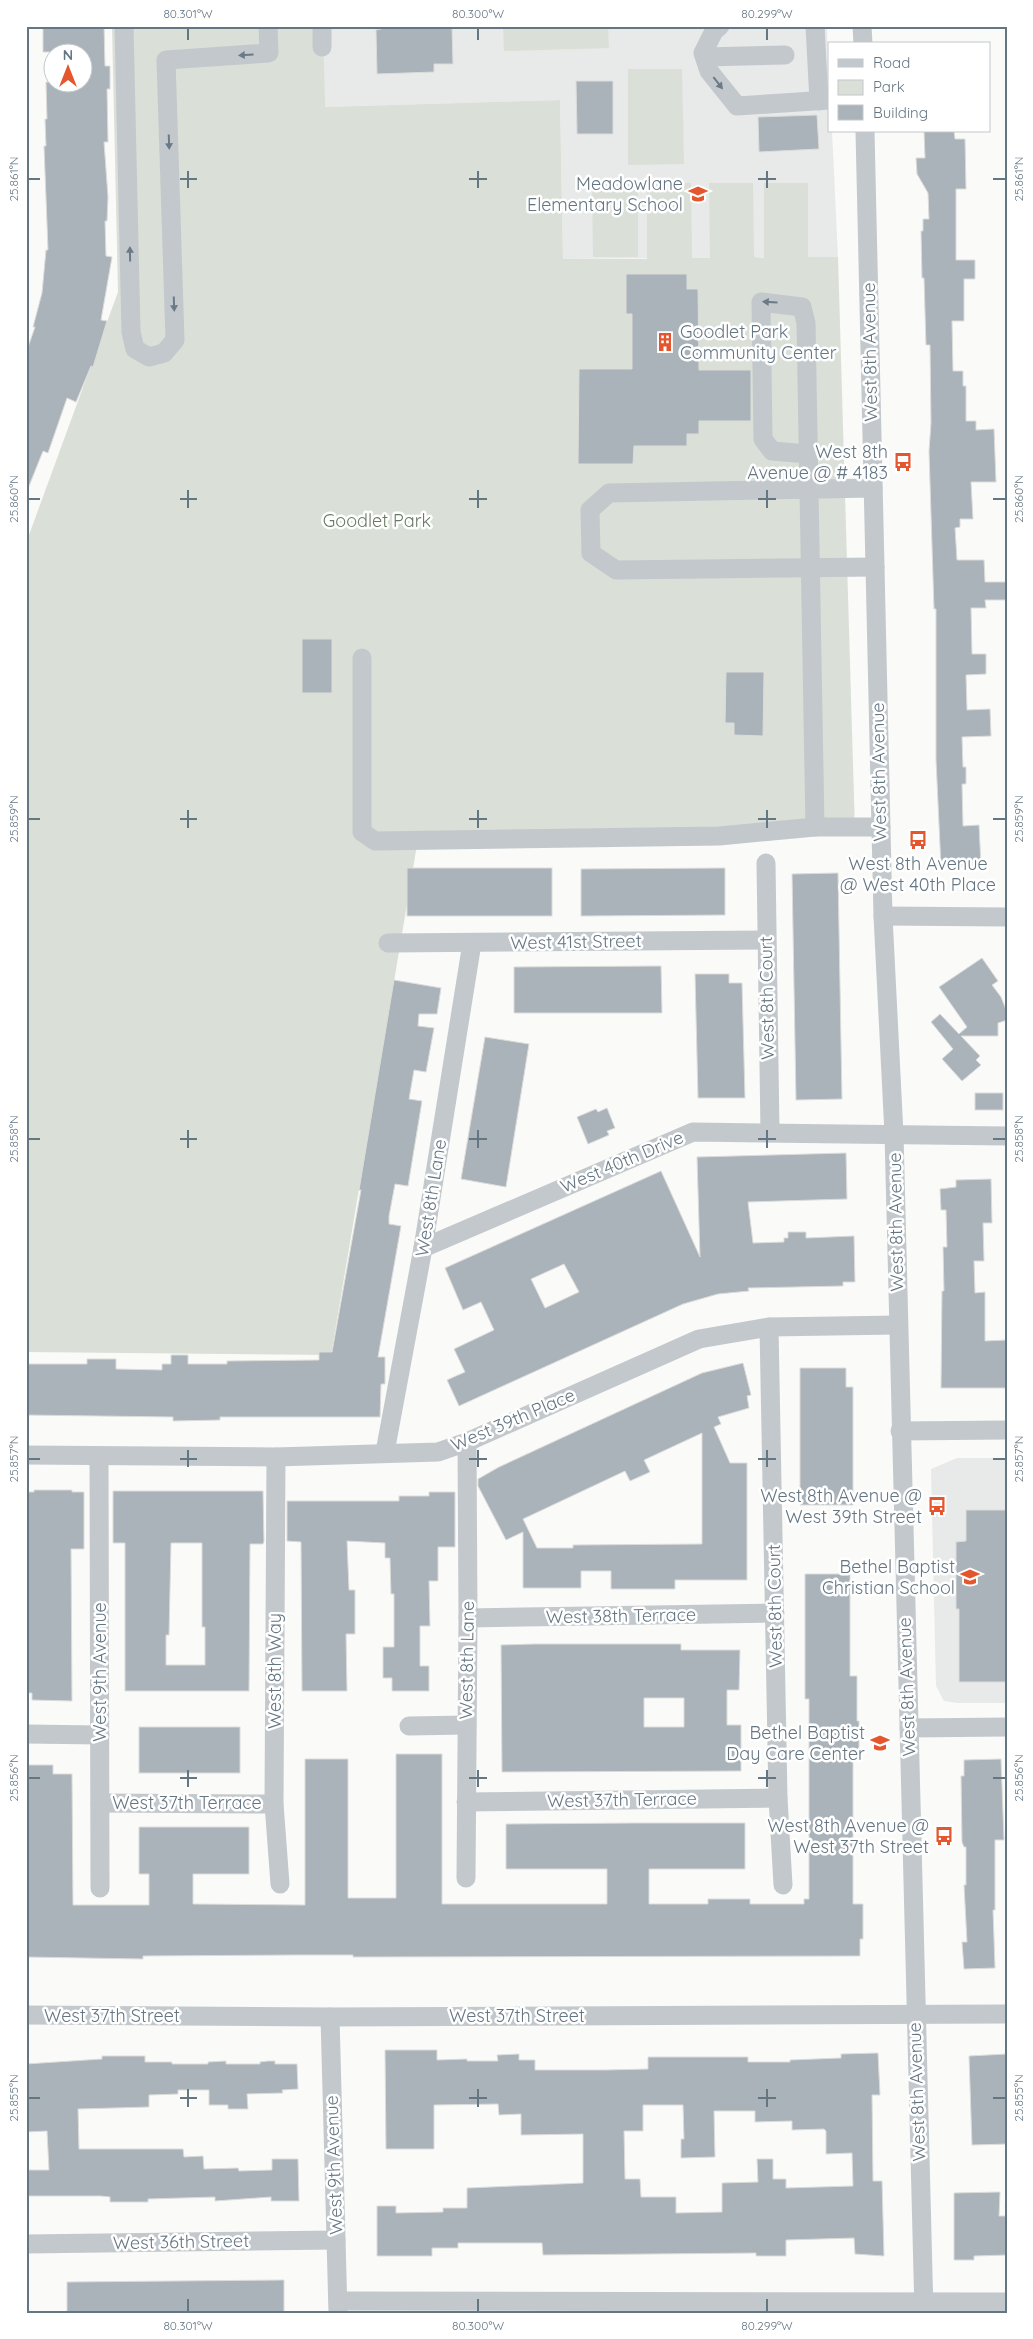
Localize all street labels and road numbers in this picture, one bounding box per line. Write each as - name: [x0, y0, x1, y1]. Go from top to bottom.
- street label: West 8th Avenue: [857, 282, 882, 422]
- street label: West 8th Avenue: [866, 702, 891, 842]
- street label: West 41st Street: [510, 929, 642, 954]
- street label: West 8th Court: [754, 936, 779, 1060]
- street label: West 40th Drive: [557, 1125, 687, 1198]
- street label: West 8th Lane: [410, 1137, 451, 1258]
- street label: West 8th Avenue: [883, 1152, 908, 1292]
- street label: West 39th Place: [447, 1383, 578, 1456]
- street label: West 8th Court: [762, 1544, 787, 1668]
- street label: West 8th Lane: [454, 1600, 479, 1720]
- street label: West 9th Avenue: [88, 1602, 111, 1742]
- street label: West 38th Terrace: [546, 1603, 696, 1628]
- street label: West 8th Way: [263, 1613, 286, 1729]
- street label: West 8th Avenue: [893, 1617, 920, 1757]
- street label: West 37th Terrace: [547, 1787, 697, 1812]
- street label: West 37th Terrace: [112, 1791, 262, 1814]
- street label: West 37th Street: [44, 2004, 180, 2027]
- street label: West 37th Street: [449, 2004, 585, 2027]
- street label: West 8th Avenue: [903, 2022, 930, 2162]
- street label: West 9th Avenue: [320, 2095, 347, 2235]
- street label: West 36th Street: [113, 2229, 249, 2254]

